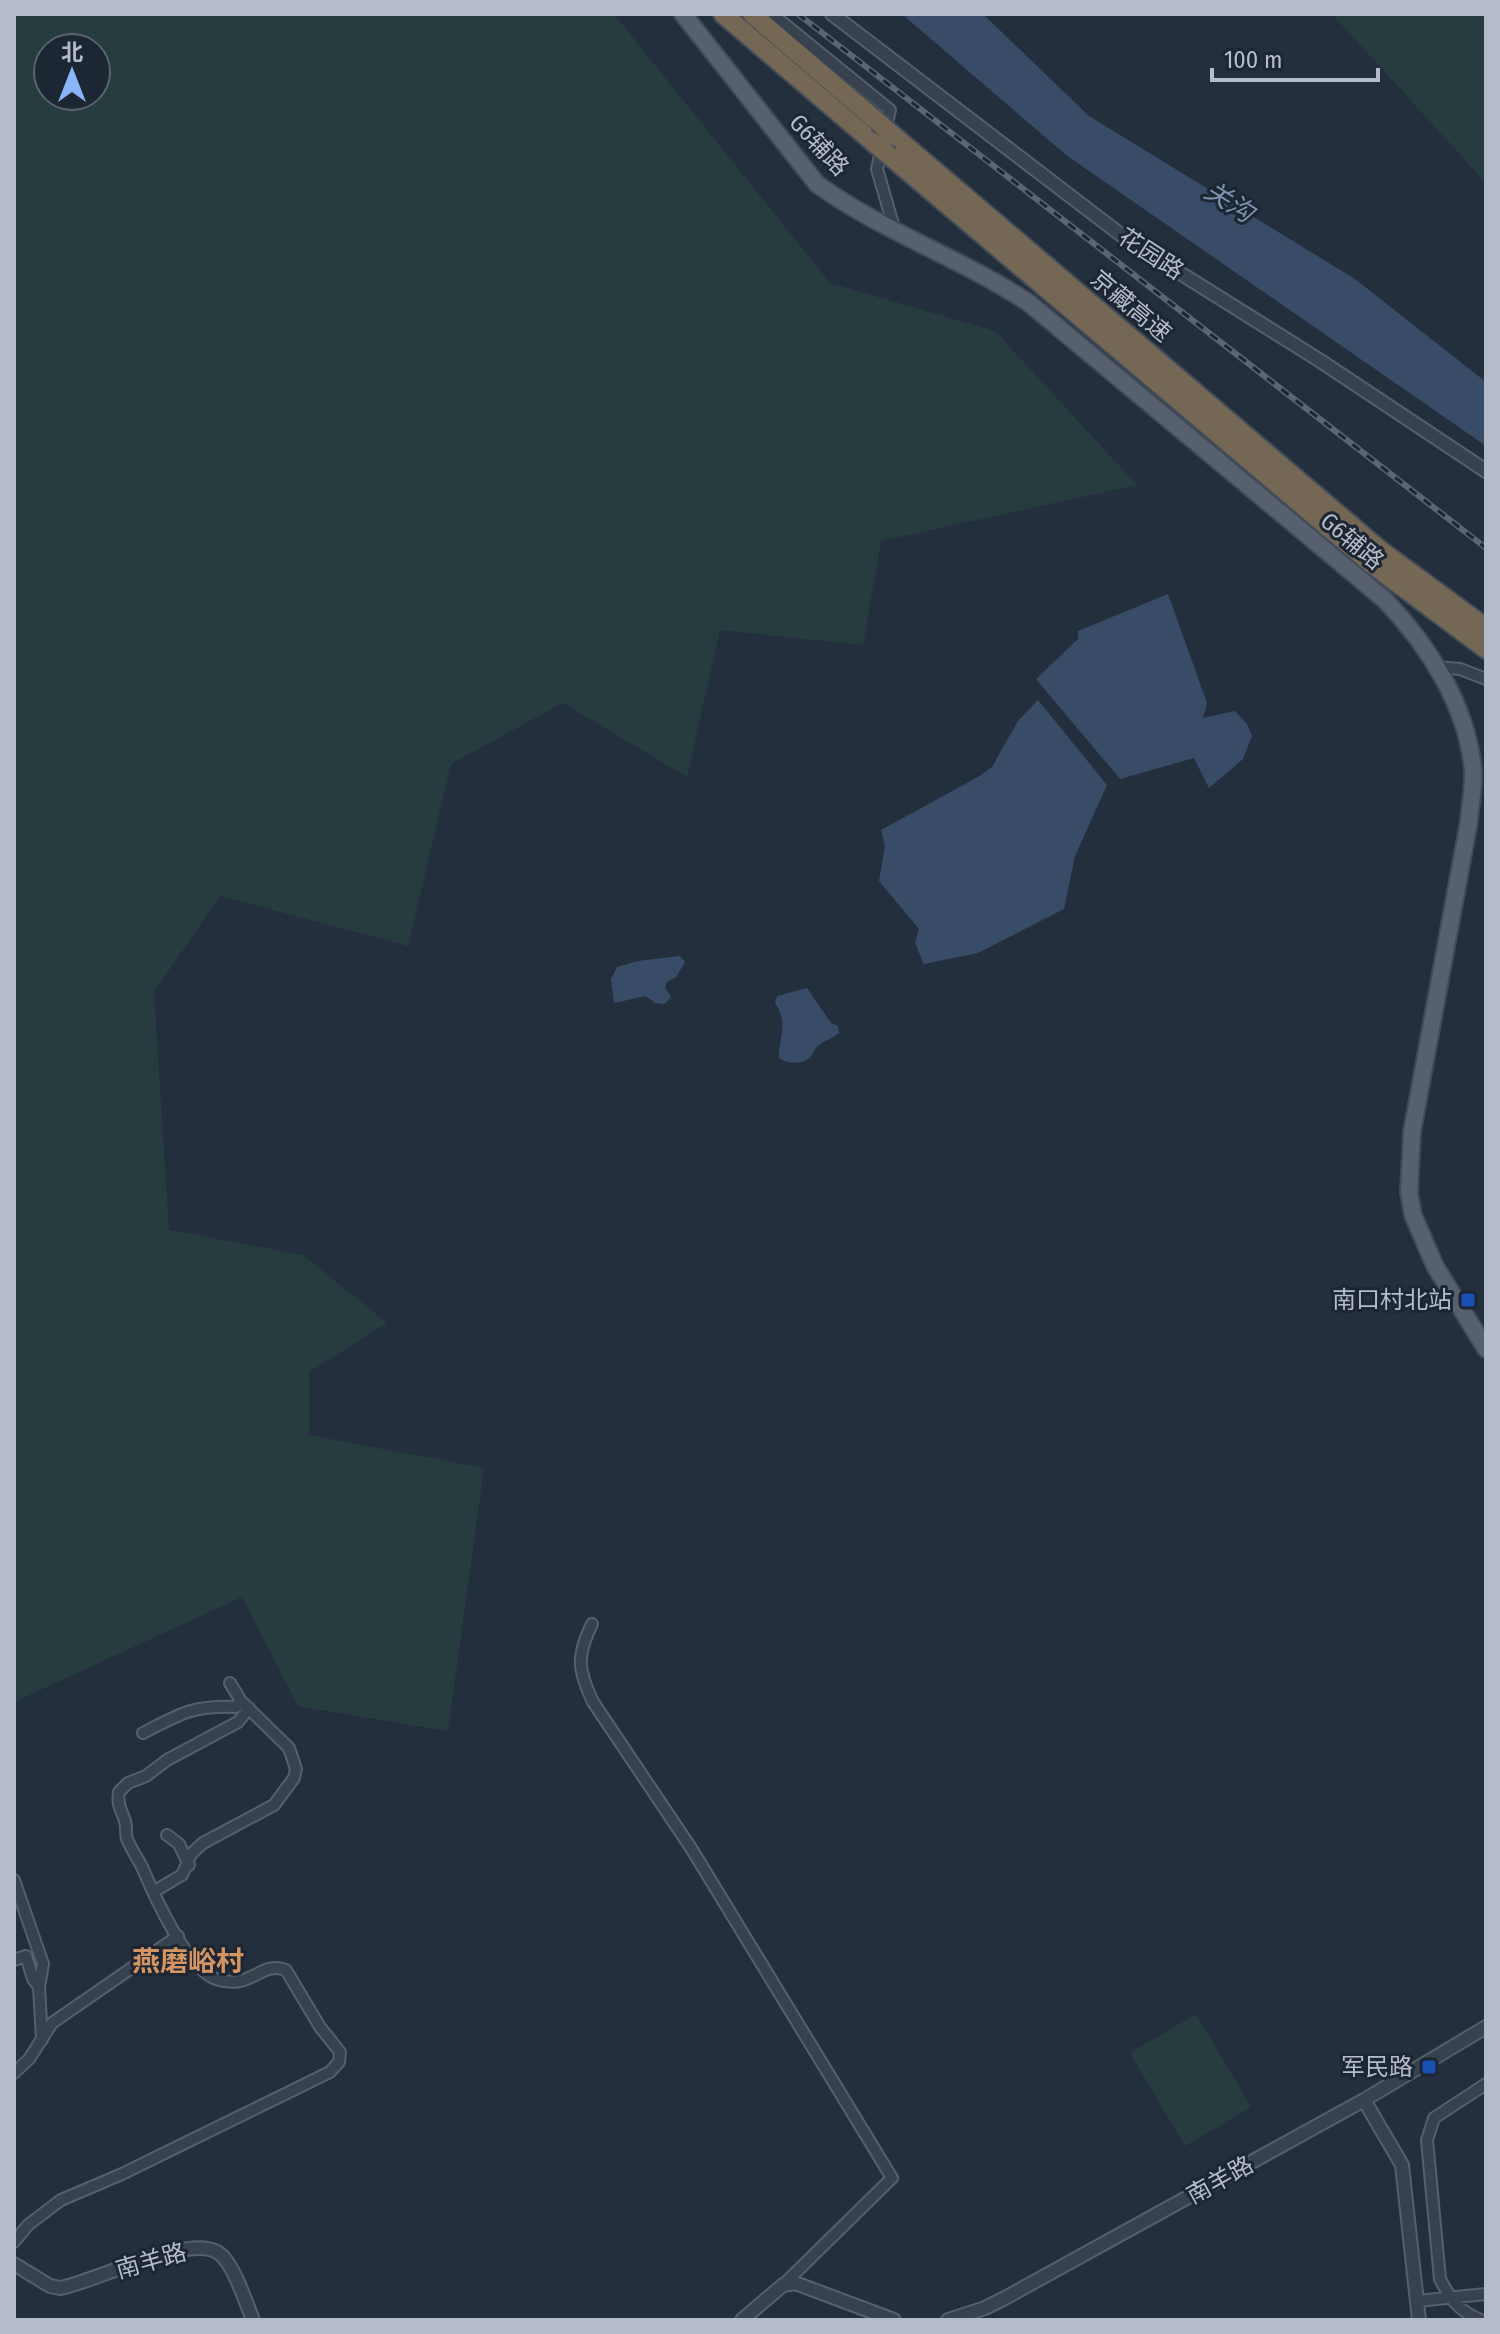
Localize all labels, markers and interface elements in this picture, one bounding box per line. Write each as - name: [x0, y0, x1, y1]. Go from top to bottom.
- north arrow: [32, 32, 112, 112]
- scale bar: [1212, 32, 1378, 82]
- text: 北: [61, 39, 83, 66]
- text: 100 m: [1224, 46, 1282, 74]
- street label: G6辅路: [784, 109, 854, 181]
- water label: 关沟: [1199, 175, 1262, 231]
- street label: 花园路: [1113, 223, 1189, 285]
- street label: 京藏高速: [1085, 264, 1177, 348]
- street label: G6辅路: [1315, 507, 1389, 575]
- place label: 南口村北站: [1332, 1286, 1452, 1314]
- marker: 南口村北站: [1459, 1291, 1477, 1309]
- district label: 燕磨峪村: [132, 1945, 244, 1978]
- place label: 军民路: [1341, 2053, 1413, 2081]
- marker: 军民路: [1420, 2058, 1438, 2076]
- street label: 南羊路: [1182, 2150, 1258, 2210]
- street label: 南羊路: [113, 2238, 189, 2284]

